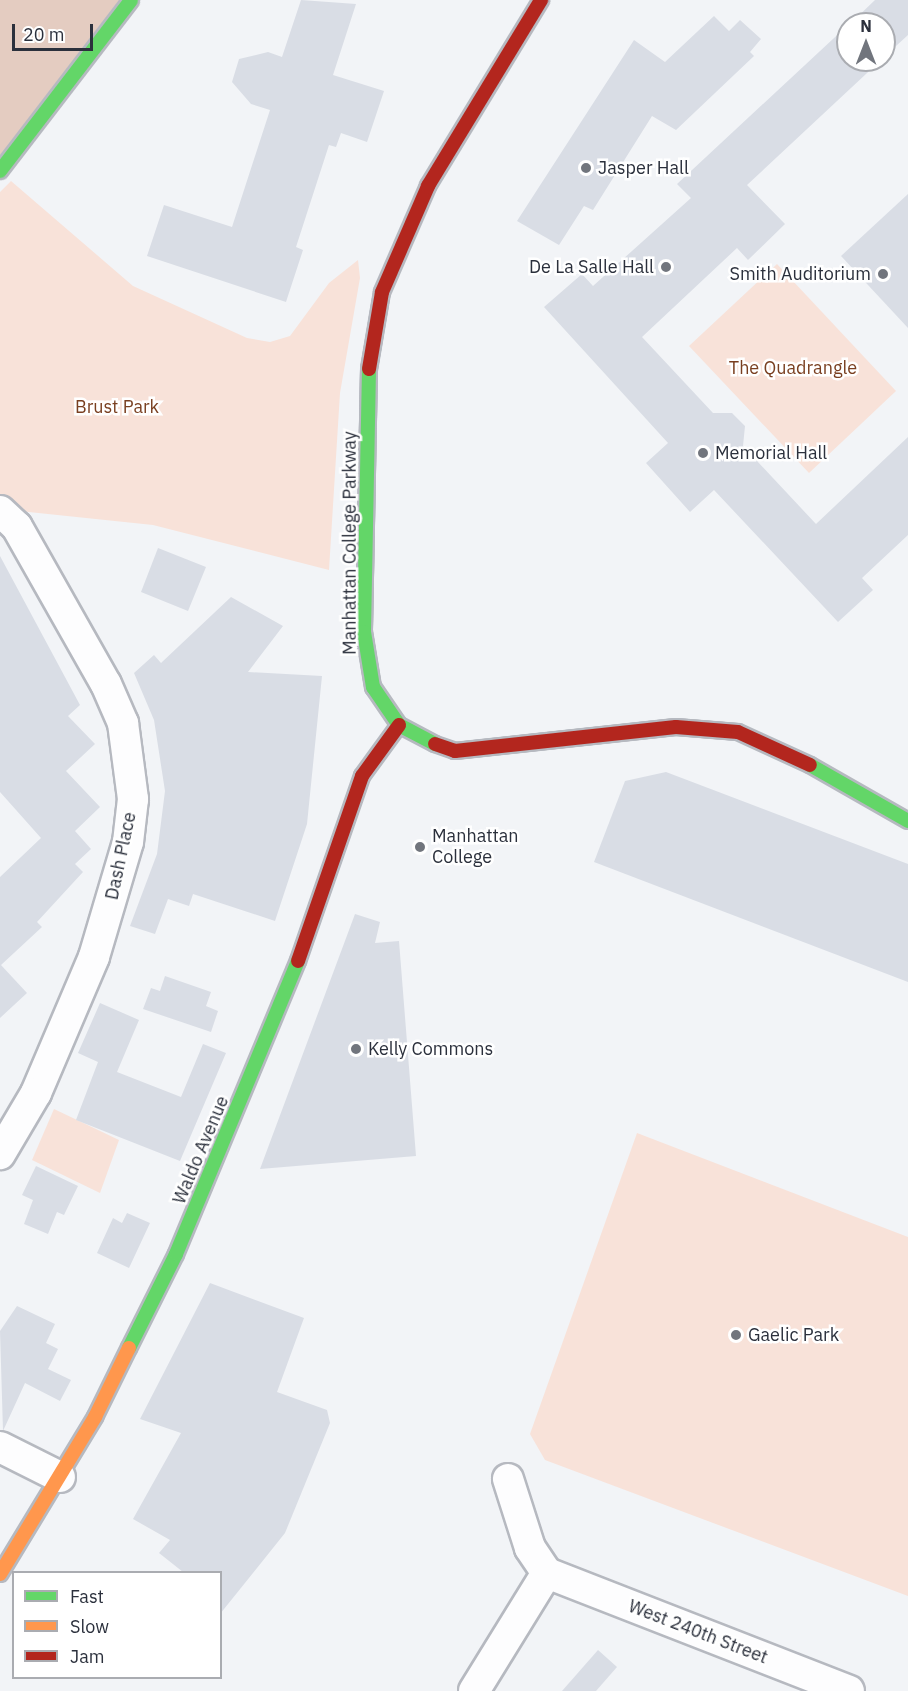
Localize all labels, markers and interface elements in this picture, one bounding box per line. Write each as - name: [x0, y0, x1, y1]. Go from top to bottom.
- scale bar: [15, 12, 96, 50]
- north arrow: [836, 12, 896, 72]
- text: N: [860, 16, 872, 36]
- text: 20 m: [23, 23, 65, 46]
- place label: Jasper Hall: [598, 157, 689, 179]
- marker: Jasper Hall: [579, 161, 593, 175]
- place label: De La Salle Hall: [529, 256, 654, 278]
- marker: De La Salle Hall: [659, 260, 673, 274]
- place label: Smith Auditorium: [729, 263, 871, 285]
- marker: Smith Auditorium: [876, 267, 890, 281]
- park label: The Quadrangle: [729, 357, 857, 379]
- park label: Brust Park: [75, 396, 159, 418]
- street label: Manhattan College Parkway: [339, 431, 361, 655]
- place label: Memorial Hall: [715, 442, 827, 464]
- marker: Memorial Hall: [696, 446, 710, 460]
- street label: Dash Place: [101, 810, 141, 902]
- place label: Manhattan College: [432, 826, 519, 868]
- marker: Manhattan College: [413, 840, 427, 854]
- place label: Kelly Commons: [368, 1038, 493, 1060]
- marker: Kelly Commons: [349, 1042, 363, 1056]
- street label: Waldo Avenue: [169, 1093, 233, 1207]
- place label: Gaelic Park: [748, 1324, 839, 1346]
- marker: Gaelic Park: [729, 1328, 743, 1342]
- legend: [12, 1571, 222, 1679]
- text: Fast: [70, 1585, 104, 1608]
- street label: West 240th Street: [625, 1596, 771, 1668]
- text: Slow: [70, 1615, 109, 1638]
- text: Jam: [70, 1645, 105, 1668]

